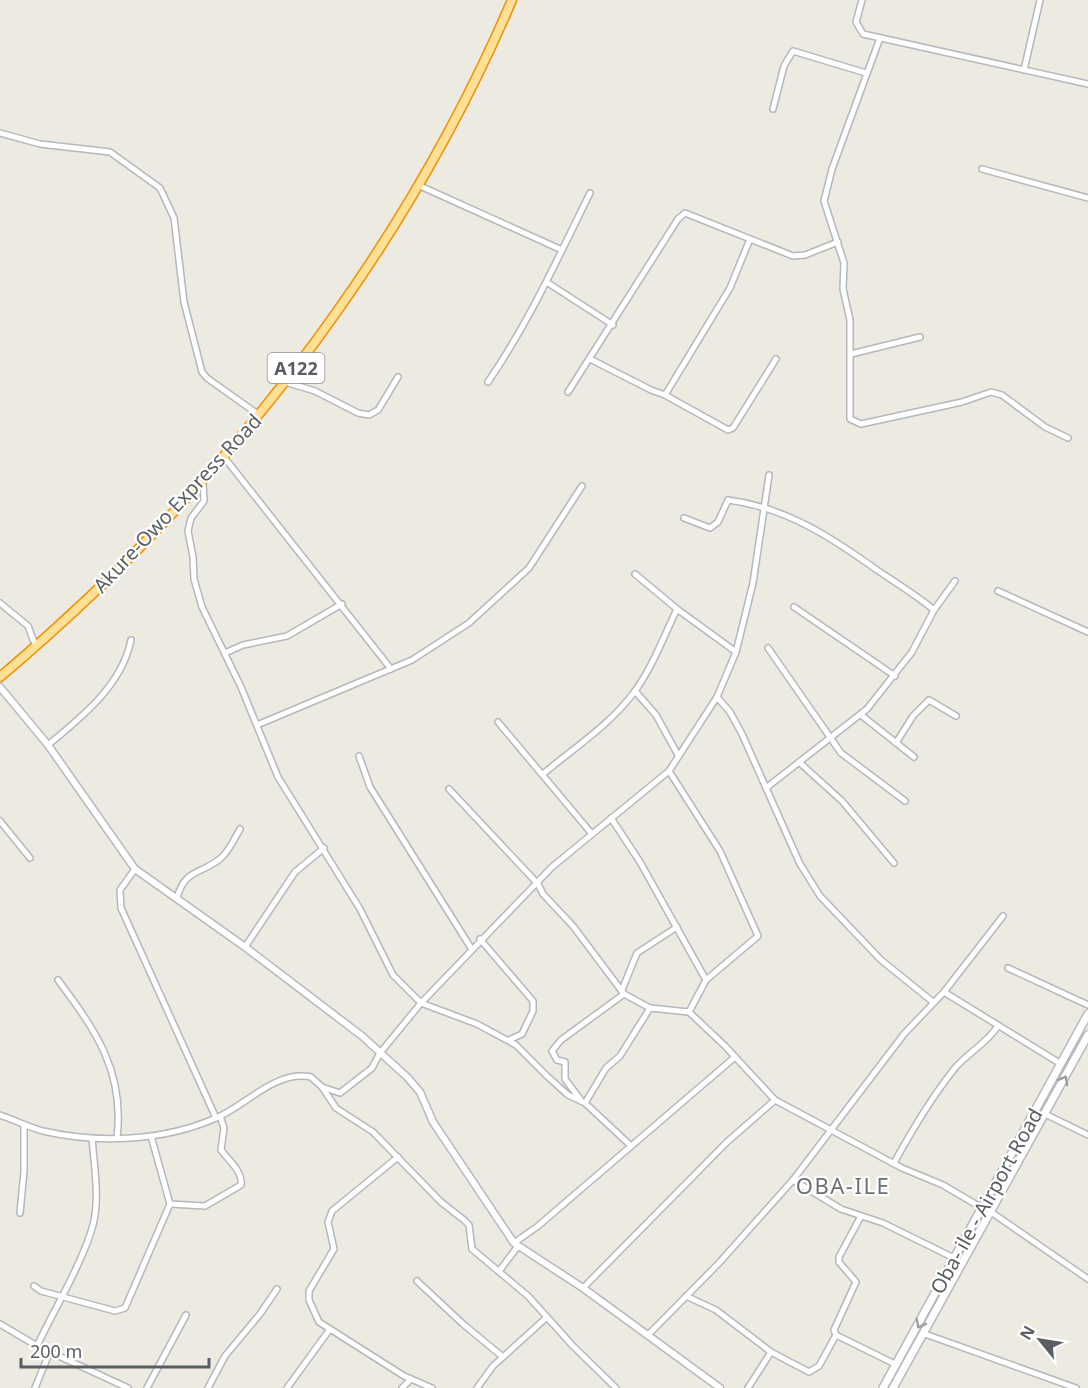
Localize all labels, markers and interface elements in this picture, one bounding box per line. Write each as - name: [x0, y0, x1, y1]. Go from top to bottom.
- road number: A122: [268, 353, 324, 383]
- street label: Akure-Owo Express Road: [87, 408, 267, 598]
- one-way arrow: [1057, 1075, 1068, 1086]
- street label: Oba- ile - Airport Road: [924, 1103, 1048, 1299]
- district label: OBA-ILE: [796, 1170, 890, 1200]
- north arrow: [1010, 1310, 1070, 1370]
- one-way arrow: [916, 1317, 927, 1328]
- text: N: [1014, 1321, 1040, 1344]
- scale bar: [21, 1331, 208, 1369]
- text: 200 m: [30, 1339, 82, 1363]

